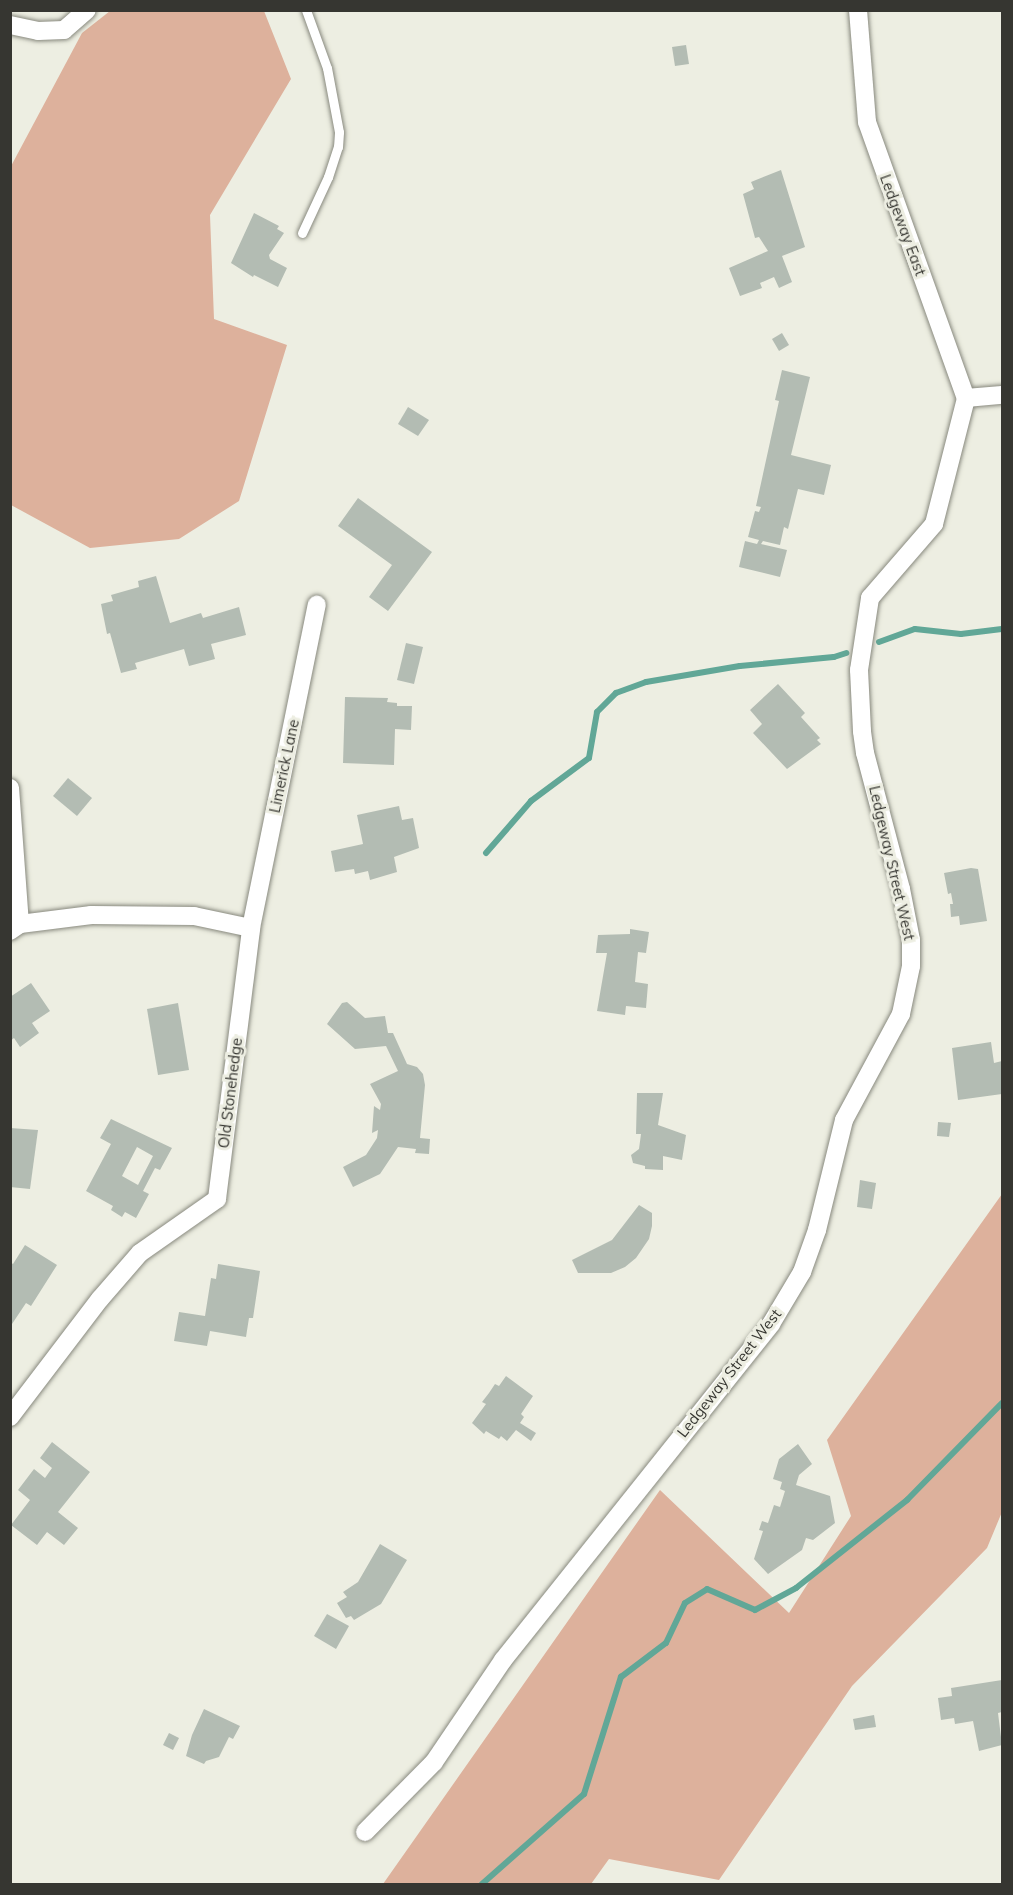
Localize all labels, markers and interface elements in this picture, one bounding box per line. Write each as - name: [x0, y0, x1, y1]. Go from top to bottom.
- street label: Ledgeway East: [876, 172, 930, 278]
- street label: Limerick Lane: [265, 718, 303, 814]
- street label: Ledgeway Street West: [865, 784, 919, 942]
- street label: Old Stonehedge: [214, 1037, 246, 1149]
- street label: Ledgeway Street West: [673, 1305, 785, 1441]

